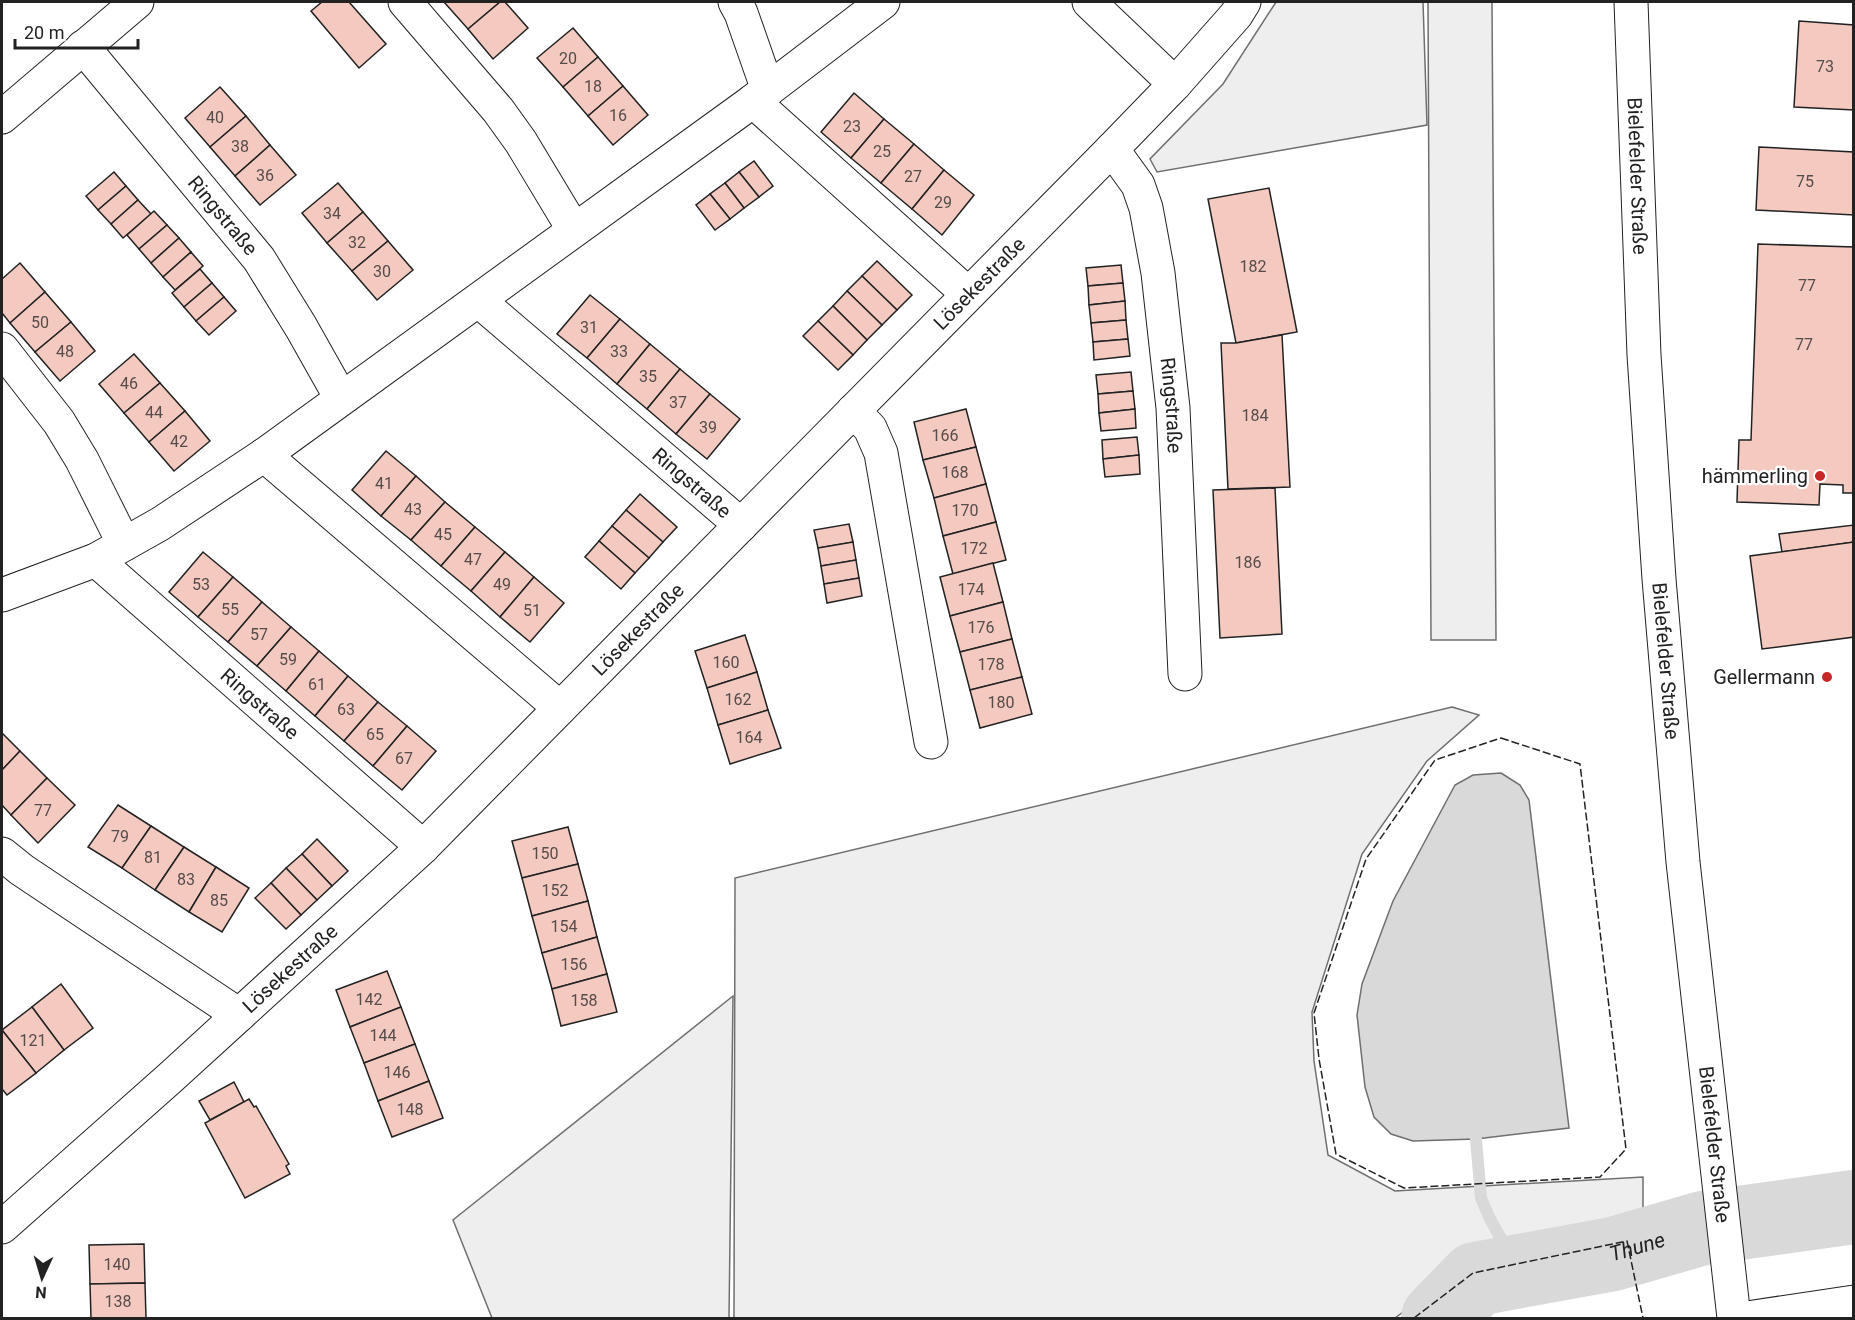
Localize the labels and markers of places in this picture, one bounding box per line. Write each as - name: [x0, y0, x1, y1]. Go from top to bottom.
- place label: hämmerling: [1702, 464, 1808, 488]
- marker: hämmerling: [1813, 469, 1827, 483]
- place label: Gellermann: [1713, 665, 1815, 689]
- marker: Gellermann: [1820, 670, 1834, 684]

